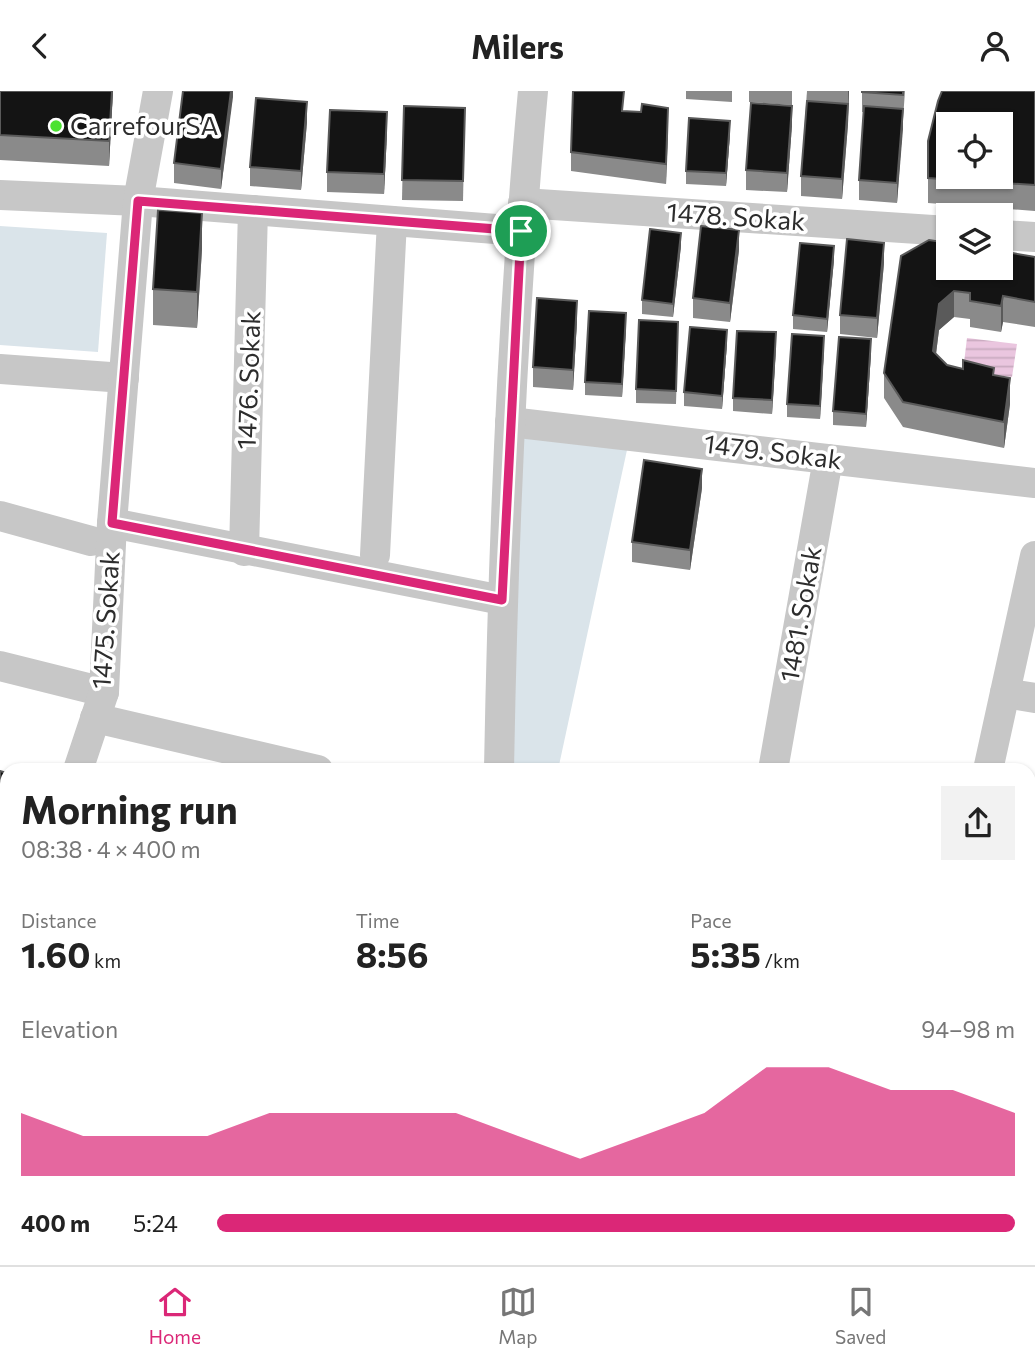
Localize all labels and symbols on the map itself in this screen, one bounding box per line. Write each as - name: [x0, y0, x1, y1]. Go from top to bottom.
- place label: CarrefourSA: [70, 109, 219, 140]
- marker: CarrefourSA: [48, 118, 64, 134]
- street label: 1478. Sokak: [666, 195, 806, 236]
- pin: [491, 201, 551, 261]
- street label: 1476. Sokak: [230, 310, 265, 450]
- street label: 1479. Sokak: [702, 427, 844, 474]
- street label: 1481. Sokak: [772, 543, 827, 684]
- street label: 1475. Sokak: [84, 550, 125, 690]

